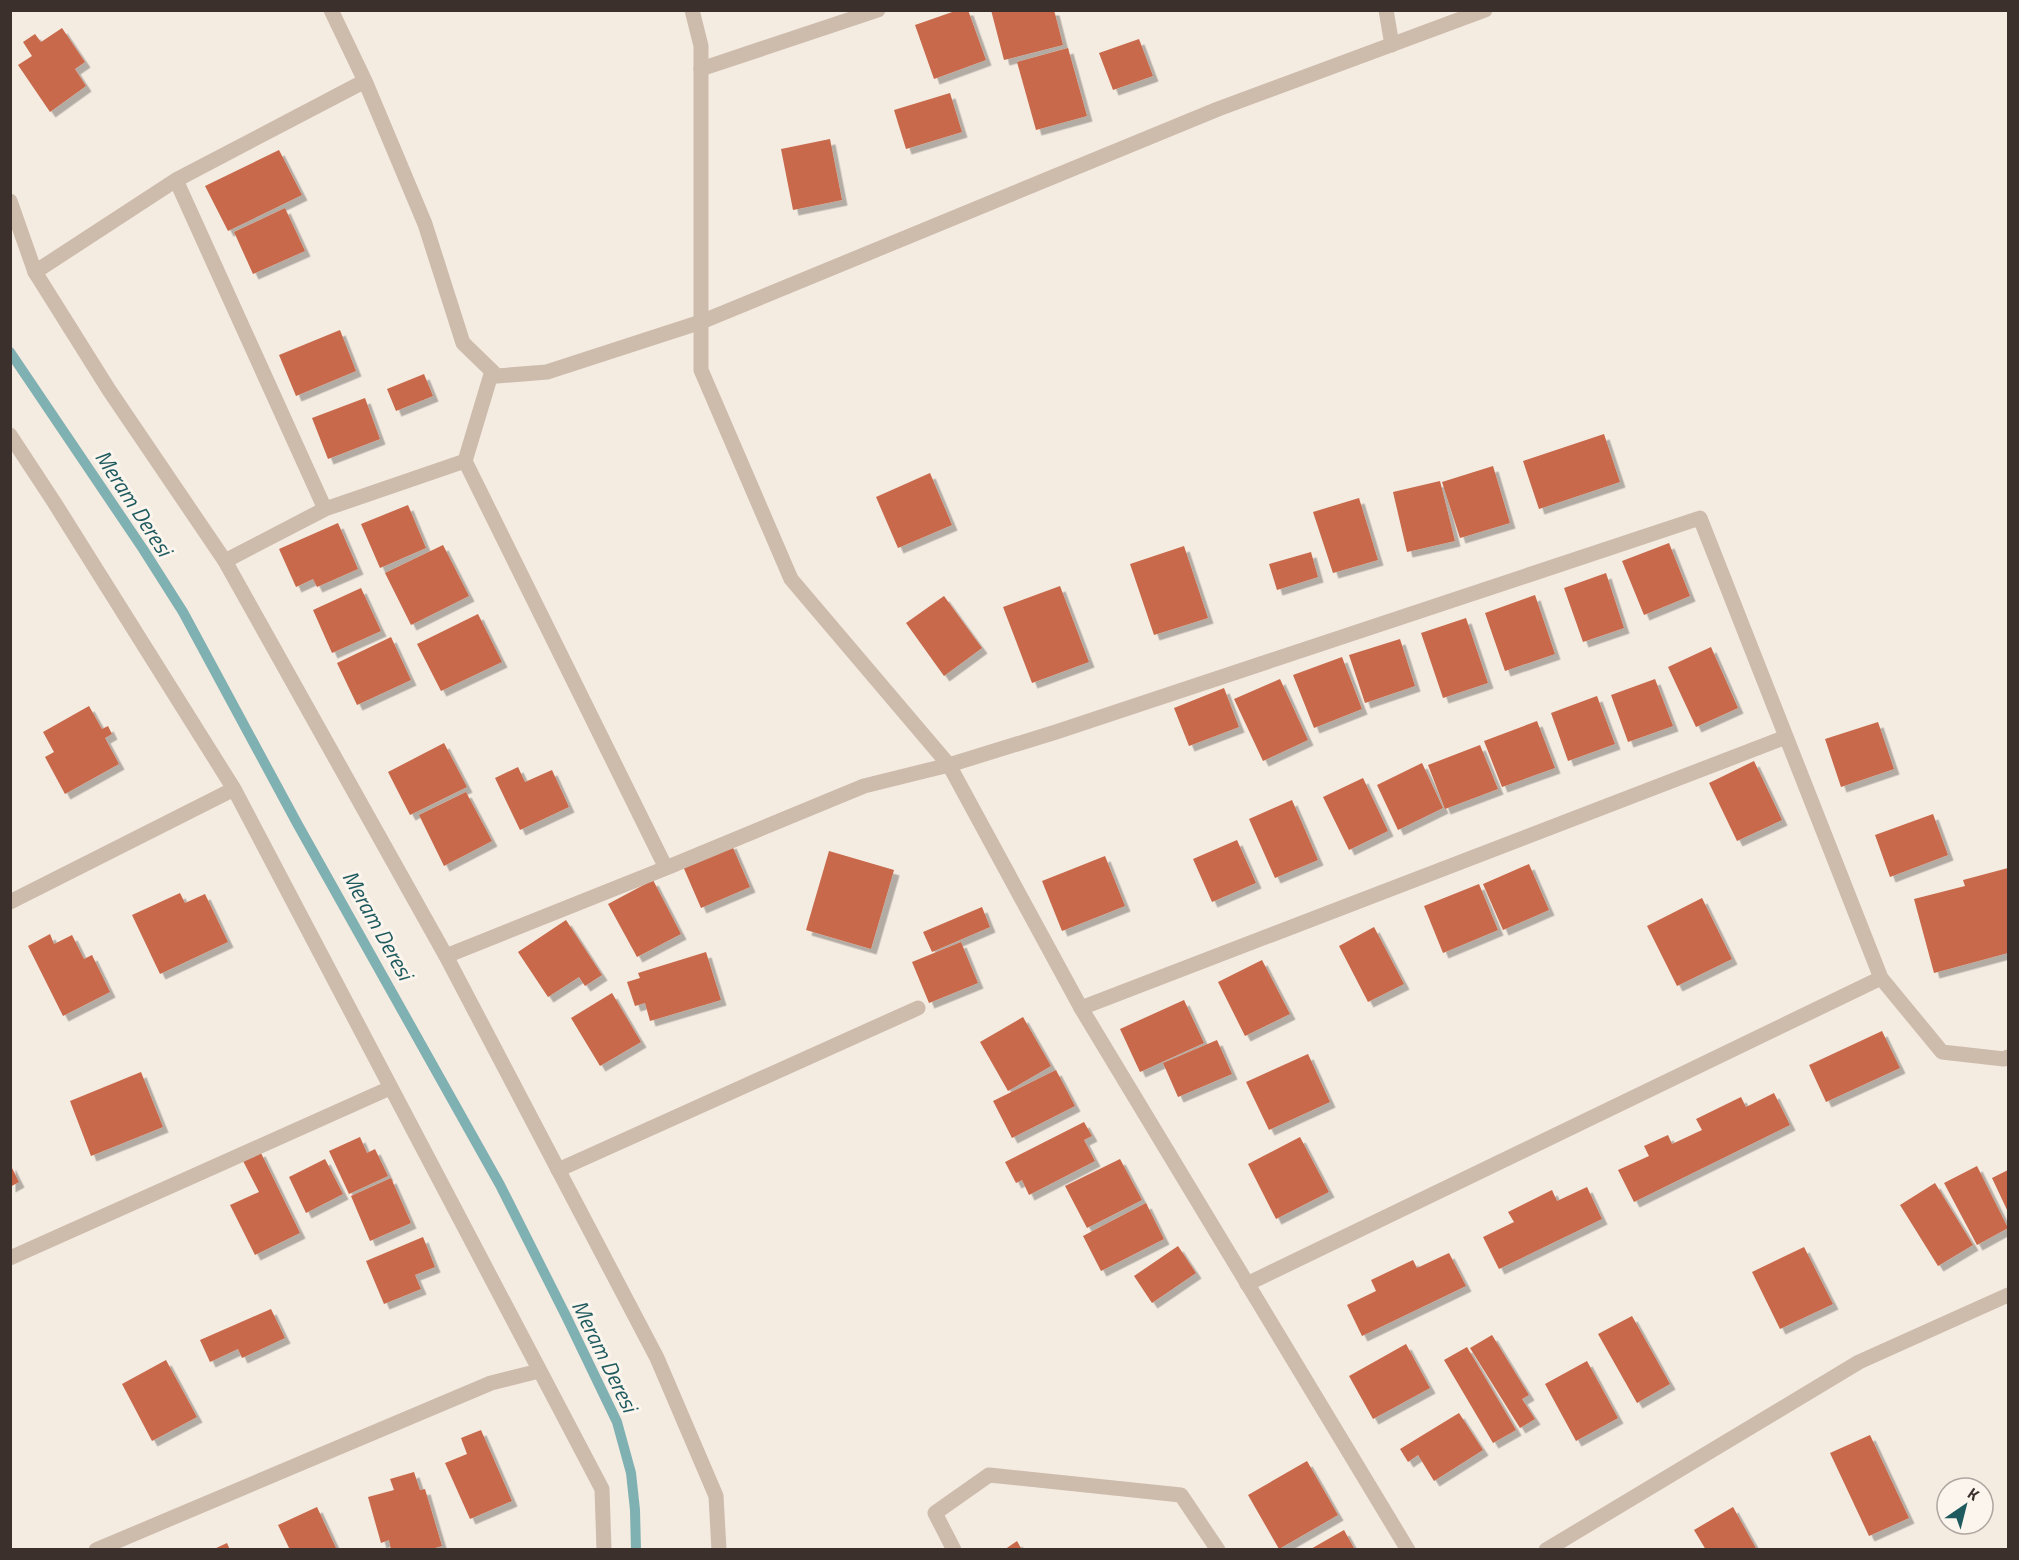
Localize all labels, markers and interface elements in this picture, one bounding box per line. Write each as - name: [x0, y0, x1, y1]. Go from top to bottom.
- water label: Meram Deresi: [87, 443, 183, 565]
- water label: Meram Deresi: [334, 864, 423, 988]
- water label: Meram Deresi: [563, 1294, 648, 1420]
- north arrow: [1935, 1476, 1995, 1536]
- text: K: [1963, 1481, 1985, 1507]

